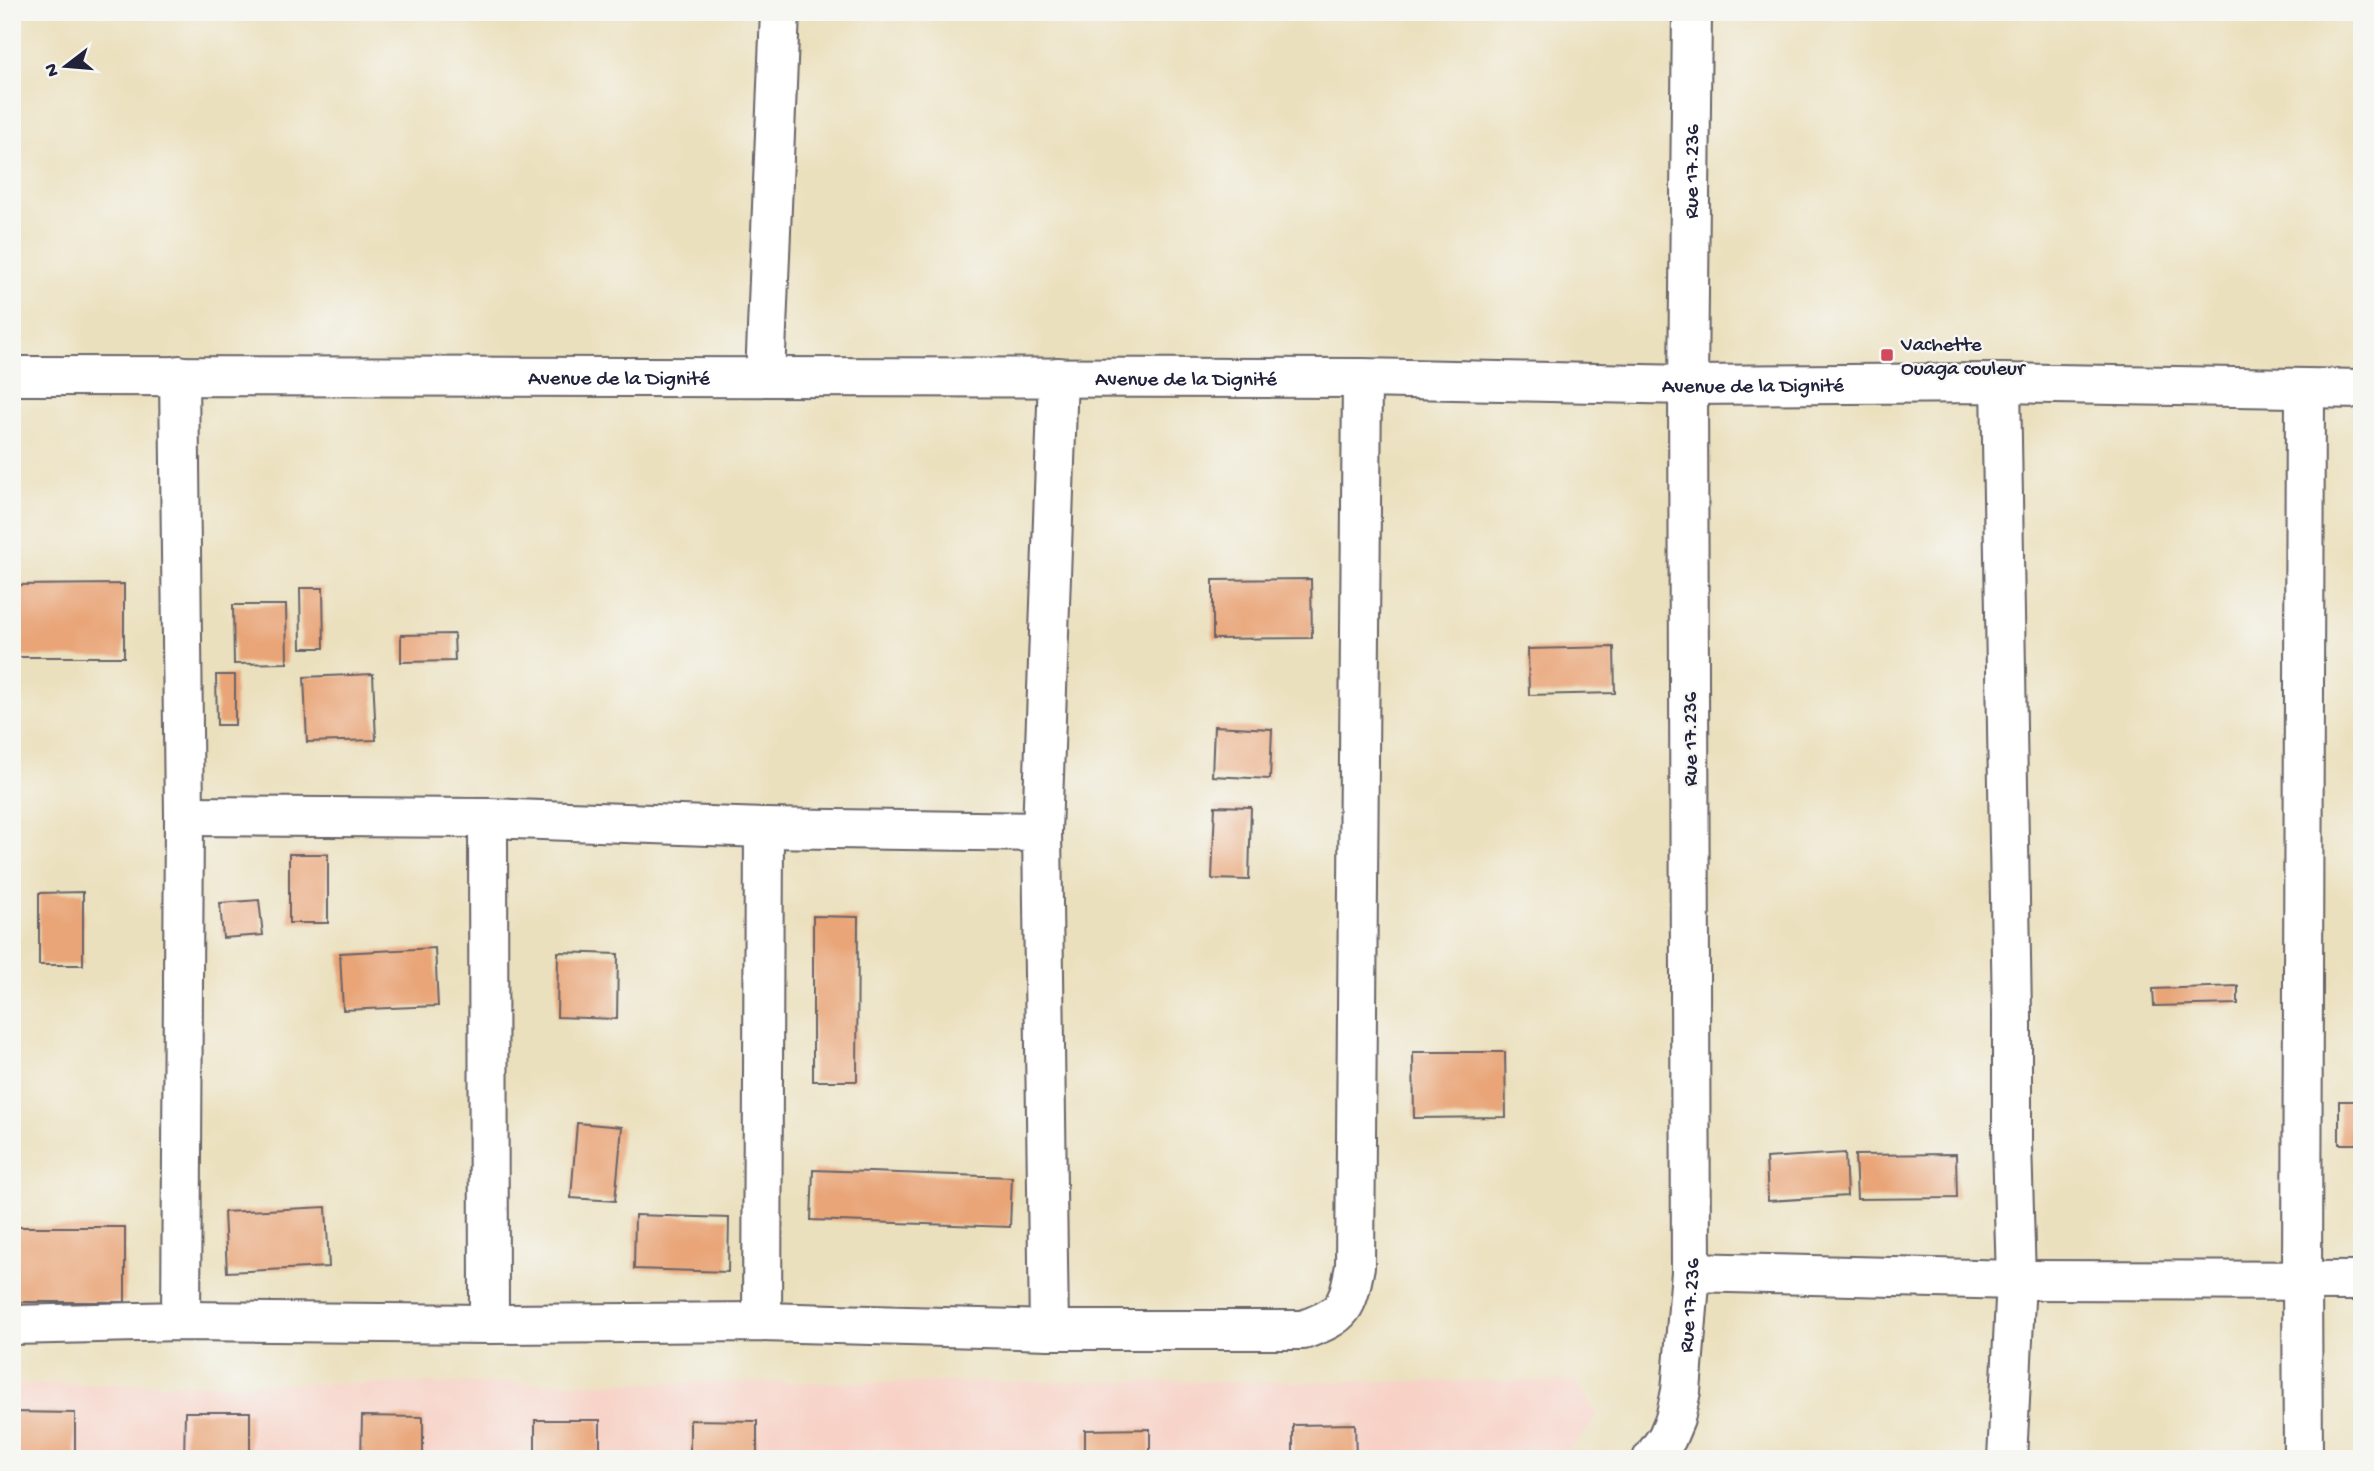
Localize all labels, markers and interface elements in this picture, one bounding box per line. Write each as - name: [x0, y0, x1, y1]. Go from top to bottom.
- north arrow: [32, 32, 102, 102]
- text: N: [40, 61, 66, 79]
- street label: Rue 17.236: [1681, 124, 1707, 219]
- place label: Vachette Ouaga couleur: [1900, 334, 2026, 383]
- marker: Vachette Ouaga couleur: [1879, 347, 1895, 363]
- street label: Avenue de la Dignité: [528, 368, 711, 393]
- street label: Avenue de la Dignité: [1095, 369, 1278, 394]
- street label: Avenue de la Dignité: [1662, 375, 1845, 401]
- street label: Rue 17.236: [1680, 691, 1705, 786]
- street label: Rue 17.236: [1675, 1258, 1707, 1354]

